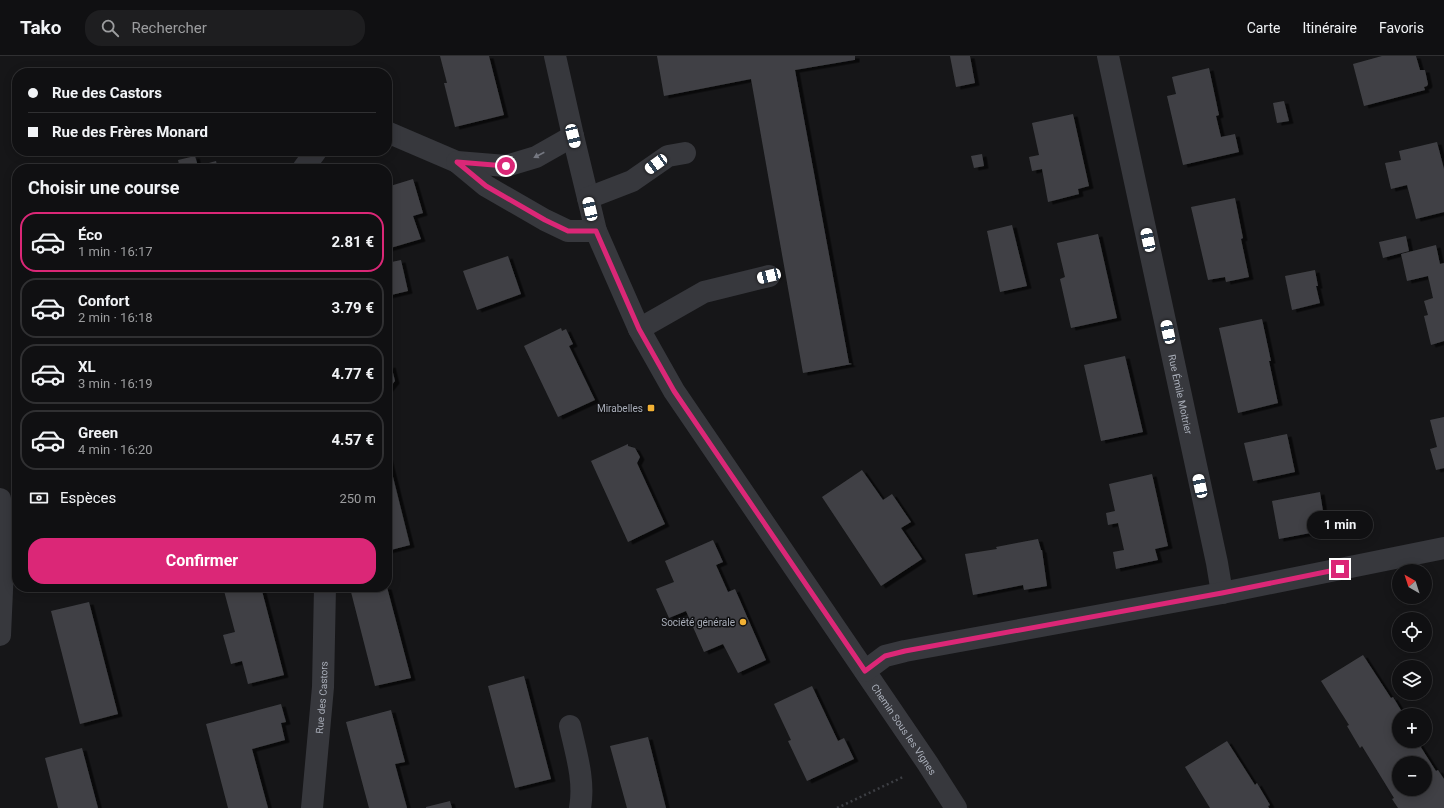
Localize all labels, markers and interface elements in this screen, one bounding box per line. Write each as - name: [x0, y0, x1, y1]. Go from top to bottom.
- search box: [85, 10, 365, 46]
- text: Tako: [20, 16, 61, 39]
- icon: search: [99, 17, 121, 39]
- text: Rechercher: [131, 19, 207, 37]
- text: Carte: [1247, 20, 1280, 36]
- text: Itinéraire: [1302, 20, 1357, 36]
- text: Favoris: [1379, 20, 1424, 36]
- text: Rue des Castors: [52, 84, 162, 102]
- text: Rue des Frères Monard: [52, 123, 208, 141]
- car: [564, 123, 582, 149]
- one-way arrow: [533, 152, 544, 158]
- car: [643, 152, 669, 176]
- route start: [497, 157, 515, 175]
- text: Choisir une course: [28, 177, 179, 198]
- car: [581, 196, 599, 222]
- icon: car: [30, 224, 66, 260]
- text: Éco: [78, 226, 103, 244]
- car: [1140, 227, 1156, 253]
- text: 2.81 €: [331, 233, 374, 251]
- text: 1 min · 16:17: [78, 244, 153, 259]
- car: [756, 267, 782, 285]
- icon: car: [30, 290, 66, 326]
- text: Confort: [78, 292, 129, 310]
- text: 3.79 €: [331, 299, 374, 317]
- text: 2 min · 16:18: [78, 310, 153, 325]
- car: [1160, 319, 1176, 345]
- street label: Rue Émile Moitrier: [1167, 353, 1195, 436]
- icon: car: [30, 356, 66, 392]
- text: XL: [78, 358, 96, 376]
- text: 4.77 €: [331, 365, 374, 383]
- text: 3 min · 16:19: [78, 376, 153, 391]
- place label: Mirabelles: [597, 403, 643, 414]
- marker: Mirabelles: [646, 403, 656, 413]
- icon: car: [30, 422, 66, 458]
- text: Green: [78, 424, 118, 442]
- text: 4.57 €: [331, 431, 374, 449]
- text: 4 min · 16:20: [78, 442, 153, 457]
- car: [1192, 473, 1208, 499]
- icon: cash: [28, 487, 50, 509]
- text: Espèces: [60, 489, 116, 507]
- text: 250 m: [339, 491, 376, 506]
- callout: 1 min: [1307, 511, 1373, 539]
- text: 1 min: [1324, 517, 1356, 532]
- button: Confirmer: [28, 538, 376, 584]
- route end: [1331, 560, 1349, 578]
- north arrow: [1392, 564, 1432, 604]
- map controls: [1392, 564, 1432, 796]
- button: locate: [1392, 612, 1432, 652]
- place label: Société générale: [661, 617, 735, 628]
- marker: Société générale: [738, 617, 748, 627]
- button: layers: [1392, 660, 1432, 700]
- street label: Rue des Castors: [313, 661, 329, 734]
- street label: Chemin Sous les Vignes: [870, 682, 939, 777]
- button: +: [1392, 708, 1432, 748]
- button: −: [1392, 756, 1432, 796]

